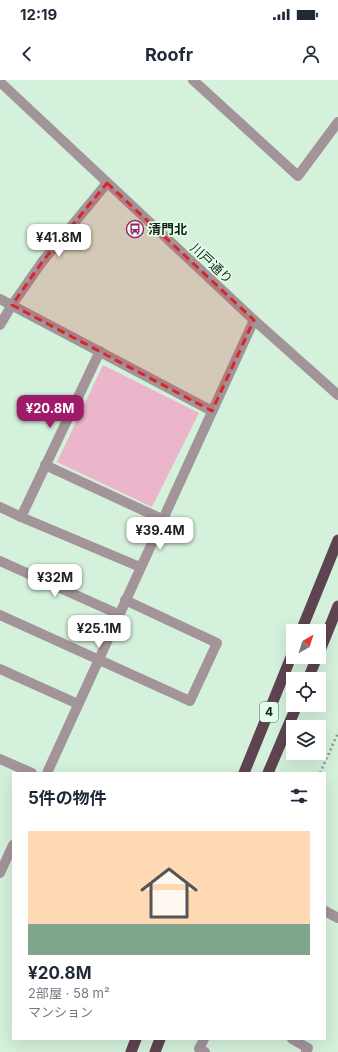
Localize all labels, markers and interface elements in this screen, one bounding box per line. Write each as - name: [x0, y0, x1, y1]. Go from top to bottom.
- text: 12:19: [20, 5, 57, 24]
- icon: back: [16, 43, 38, 65]
- icon: person: [300, 43, 322, 65]
- text: Roofr: [145, 44, 193, 65]
- bus stop icon: 清門北: [125, 219, 145, 239]
- place label: 清門北: [148, 221, 187, 237]
- pin: ¥41.8M: [26, 224, 92, 258]
- text: ¥41.8M: [36, 229, 82, 245]
- street label: 川戸通り: [188, 239, 236, 287]
- pin: ¥20.8M: [17, 395, 83, 429]
- text: ¥20.8M: [26, 400, 74, 416]
- pin: ¥39.4M: [127, 517, 193, 551]
- text: ¥39.4M: [135, 522, 185, 538]
- pin: ¥32M: [31, 564, 79, 598]
- text: ¥32M: [37, 569, 73, 585]
- pin: ¥25.1M: [66, 615, 132, 649]
- text: ¥25.1M: [77, 620, 121, 636]
- north arrow: [286, 624, 326, 664]
- map controls: [286, 624, 326, 760]
- button: locate: [286, 672, 326, 712]
- road number: 4: [260, 702, 278, 722]
- button: layers: [286, 720, 326, 760]
- icon: filters: [288, 785, 310, 807]
- text: 5件の物件: [28, 788, 107, 808]
- icon: home: [133, 857, 205, 929]
- text: ¥20.8M: [28, 963, 91, 983]
- text: 2部屋 · 58 m²: [28, 985, 110, 1001]
- text: マンション: [28, 1004, 93, 1020]

